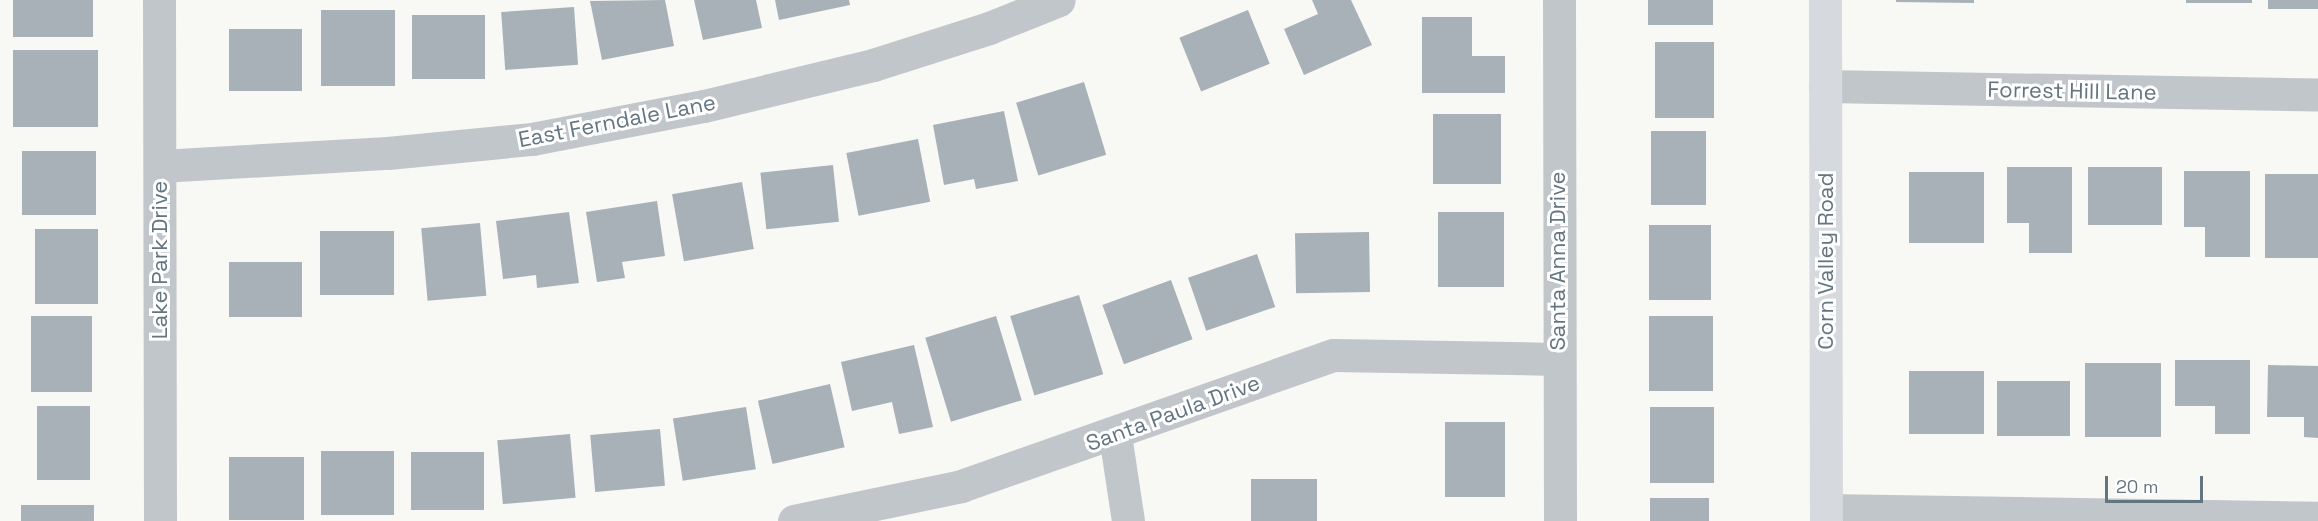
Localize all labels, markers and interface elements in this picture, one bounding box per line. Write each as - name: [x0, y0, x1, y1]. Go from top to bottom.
- street label: Forrest Hill Lane: [1987, 76, 2157, 106]
- street label: East Ferndale Lane: [516, 89, 718, 153]
- street label: Santa Anna Drive: [1545, 171, 1571, 351]
- street label: Corn Valley Road: [1813, 172, 1839, 350]
- street label: Lake Park Drive: [147, 181, 173, 339]
- street label: Santa Paula Drive: [1083, 369, 1263, 457]
- scale bar: [2108, 464, 2206, 502]
- text: 20 m: [2116, 475, 2159, 498]

